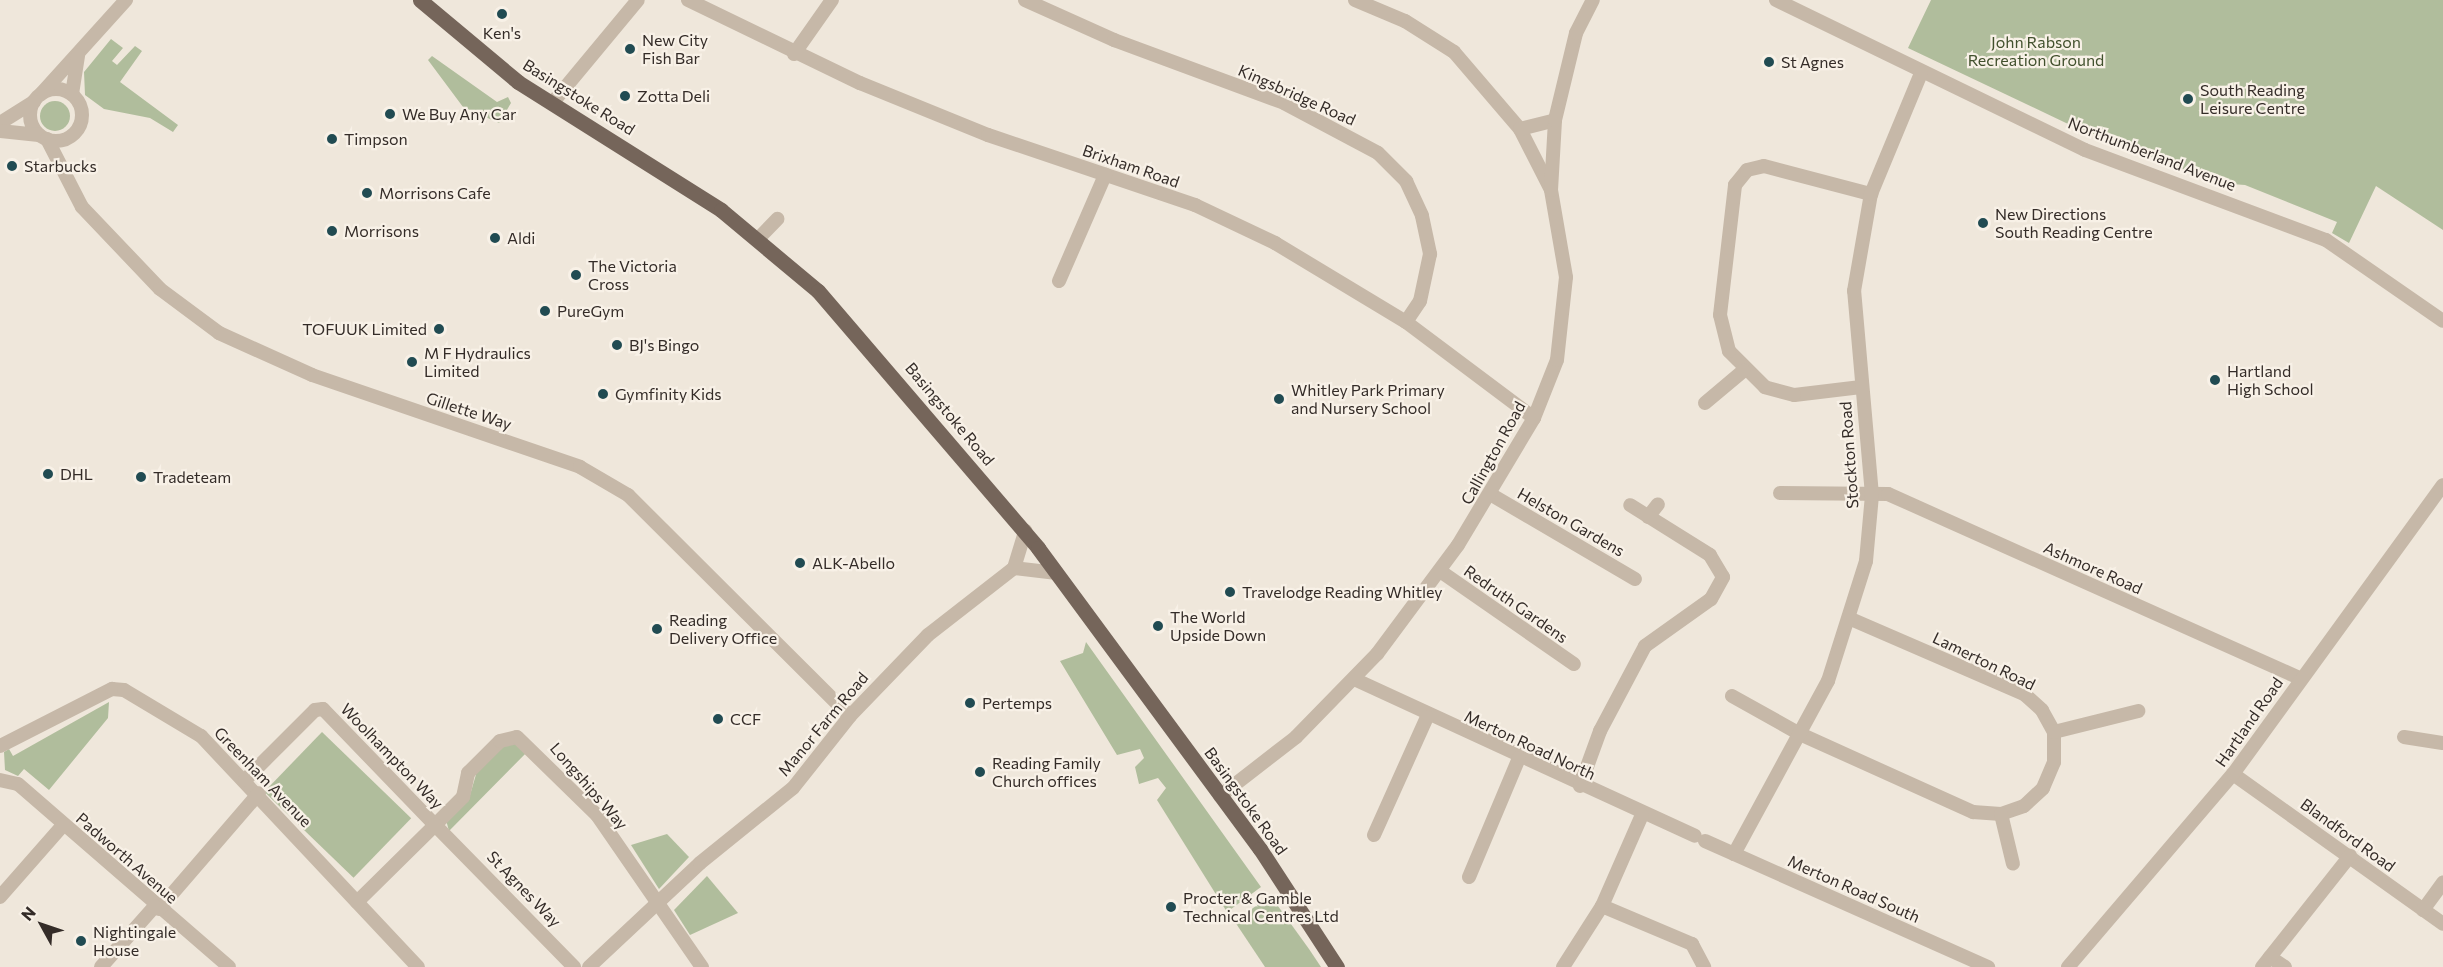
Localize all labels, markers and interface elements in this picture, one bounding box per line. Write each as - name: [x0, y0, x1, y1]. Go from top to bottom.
- marker: Ken's: [495, 7, 509, 21]
- place label: Ken's: [483, 23, 521, 43]
- place label: New City Fish Bar: [642, 30, 708, 68]
- park label: John Rabson Recreation Ground: [1968, 32, 2104, 70]
- marker: New City Fish Bar: [623, 42, 637, 56]
- place label: St Agnes: [1781, 52, 1844, 72]
- street label: Basingstoke Road: [519, 55, 639, 139]
- marker: St Agnes: [1762, 55, 1776, 69]
- street label: Kingsbridge Road: [1235, 60, 1359, 130]
- place label: South Reading Leisure Centre: [2200, 80, 2305, 118]
- place label: Zotta Deli: [637, 86, 710, 106]
- marker: Zotta Deli: [618, 89, 632, 103]
- marker: South Reading Leisure Centre: [2181, 92, 2195, 106]
- place label: We Buy Any Car: [402, 104, 516, 124]
- marker: We Buy Any Car: [383, 107, 397, 121]
- street label: Northumberland Avenue: [2065, 113, 2239, 195]
- place label: Timpson: [344, 129, 408, 149]
- marker: Timpson: [325, 132, 339, 146]
- street label: Brixham Road: [1080, 140, 1182, 192]
- place label: Starbucks: [24, 156, 97, 176]
- marker: Starbucks: [5, 159, 19, 173]
- place label: Morrisons Cafe: [379, 183, 491, 203]
- marker: Morrisons Cafe: [360, 186, 374, 200]
- place label: New Directions South Reading Centre: [1995, 204, 2153, 242]
- marker: New Directions South Reading Centre: [1976, 216, 1990, 230]
- place label: Morrisons: [344, 221, 419, 241]
- marker: Morrisons: [325, 224, 339, 238]
- place label: Aldi: [507, 228, 535, 248]
- marker: Aldi: [488, 231, 502, 245]
- place label: The Victoria Cross: [588, 256, 677, 294]
- marker: The Victoria Cross: [569, 268, 583, 282]
- place label: PureGym: [557, 301, 624, 321]
- marker: PureGym: [538, 304, 552, 318]
- place label: TOFUUK Limited: [302, 319, 427, 339]
- marker: TOFUUK Limited: [432, 322, 446, 336]
- place label: BJ's Bingo: [629, 335, 699, 355]
- marker: BJ's Bingo: [610, 338, 624, 352]
- place label: M F Hydraulics Limited: [424, 343, 531, 381]
- marker: M F Hydraulics Limited: [405, 355, 419, 369]
- street label: Basingstoke Road: [901, 359, 999, 469]
- place label: Hartland High School: [2227, 361, 2314, 399]
- marker: Hartland High School: [2208, 373, 2222, 387]
- place label: Whitley Park Primary and Nursery School: [1291, 380, 1445, 418]
- place label: Gymfinity Kids: [615, 384, 722, 404]
- marker: Gymfinity Kids: [596, 387, 610, 401]
- street label: Gillette Way: [424, 388, 514, 434]
- marker: Whitley Park Primary and Nursery School: [1272, 392, 1286, 406]
- street label: Callington Road: [1457, 398, 1529, 508]
- street label: Stockton Road: [1836, 401, 1862, 509]
- place label: DHL: [60, 464, 93, 484]
- marker: DHL: [41, 467, 55, 481]
- place label: Tradeteam: [153, 467, 231, 487]
- marker: Tradeteam: [134, 470, 148, 484]
- street label: Helston Gardens: [1514, 484, 1628, 560]
- street label: Ashmore Road: [2041, 538, 2145, 598]
- place label: ALK-Abello: [812, 553, 895, 573]
- marker: ALK-Abello: [793, 556, 807, 570]
- street label: Redruth Gardens: [1460, 561, 1572, 647]
- place label: Travelodge Reading Whitley: [1242, 582, 1443, 602]
- marker: Travelodge Reading Whitley: [1223, 585, 1237, 599]
- place label: The World Upside Down: [1170, 607, 1266, 645]
- place label: Reading Delivery Office: [669, 610, 777, 648]
- marker: The World Upside Down: [1151, 619, 1165, 633]
- marker: Reading Delivery Office: [650, 622, 664, 636]
- street label: Lamerton Road: [1929, 628, 2039, 694]
- street label: Manor Farm Road: [774, 668, 872, 780]
- street label: Hartland Road: [2211, 674, 2287, 770]
- place label: Pertemps: [982, 693, 1052, 713]
- marker: Pertemps: [963, 696, 977, 710]
- street label: Woolhampton Way: [337, 699, 447, 813]
- street label: Merton Road North: [1461, 706, 1599, 784]
- place label: CCF: [730, 709, 761, 729]
- marker: CCF: [711, 712, 725, 726]
- street label: Greenham Avenue: [210, 723, 316, 831]
- street label: Longships Way: [546, 739, 632, 833]
- street label: Basingstoke Road: [1201, 743, 1291, 859]
- place label: Reading Family Church offices: [992, 753, 1101, 791]
- marker: Reading Family Church offices: [973, 765, 987, 779]
- street label: Blandford Road: [2297, 794, 2399, 876]
- street label: Padworth Avenue: [72, 809, 182, 907]
- street label: St Agnes Way: [483, 847, 565, 931]
- street label: Merton Road South: [1785, 851, 1923, 927]
- place label: Procter & Gamble Technical Centres Ltd: [1183, 888, 1339, 926]
- north arrow: [12, 895, 72, 955]
- marker: Procter & Gamble Technical Centres Ltd: [1164, 900, 1178, 914]
- text: N: [17, 902, 39, 924]
- place label: Nightingale House: [93, 922, 176, 960]
- marker: Nightingale House: [74, 934, 88, 948]

